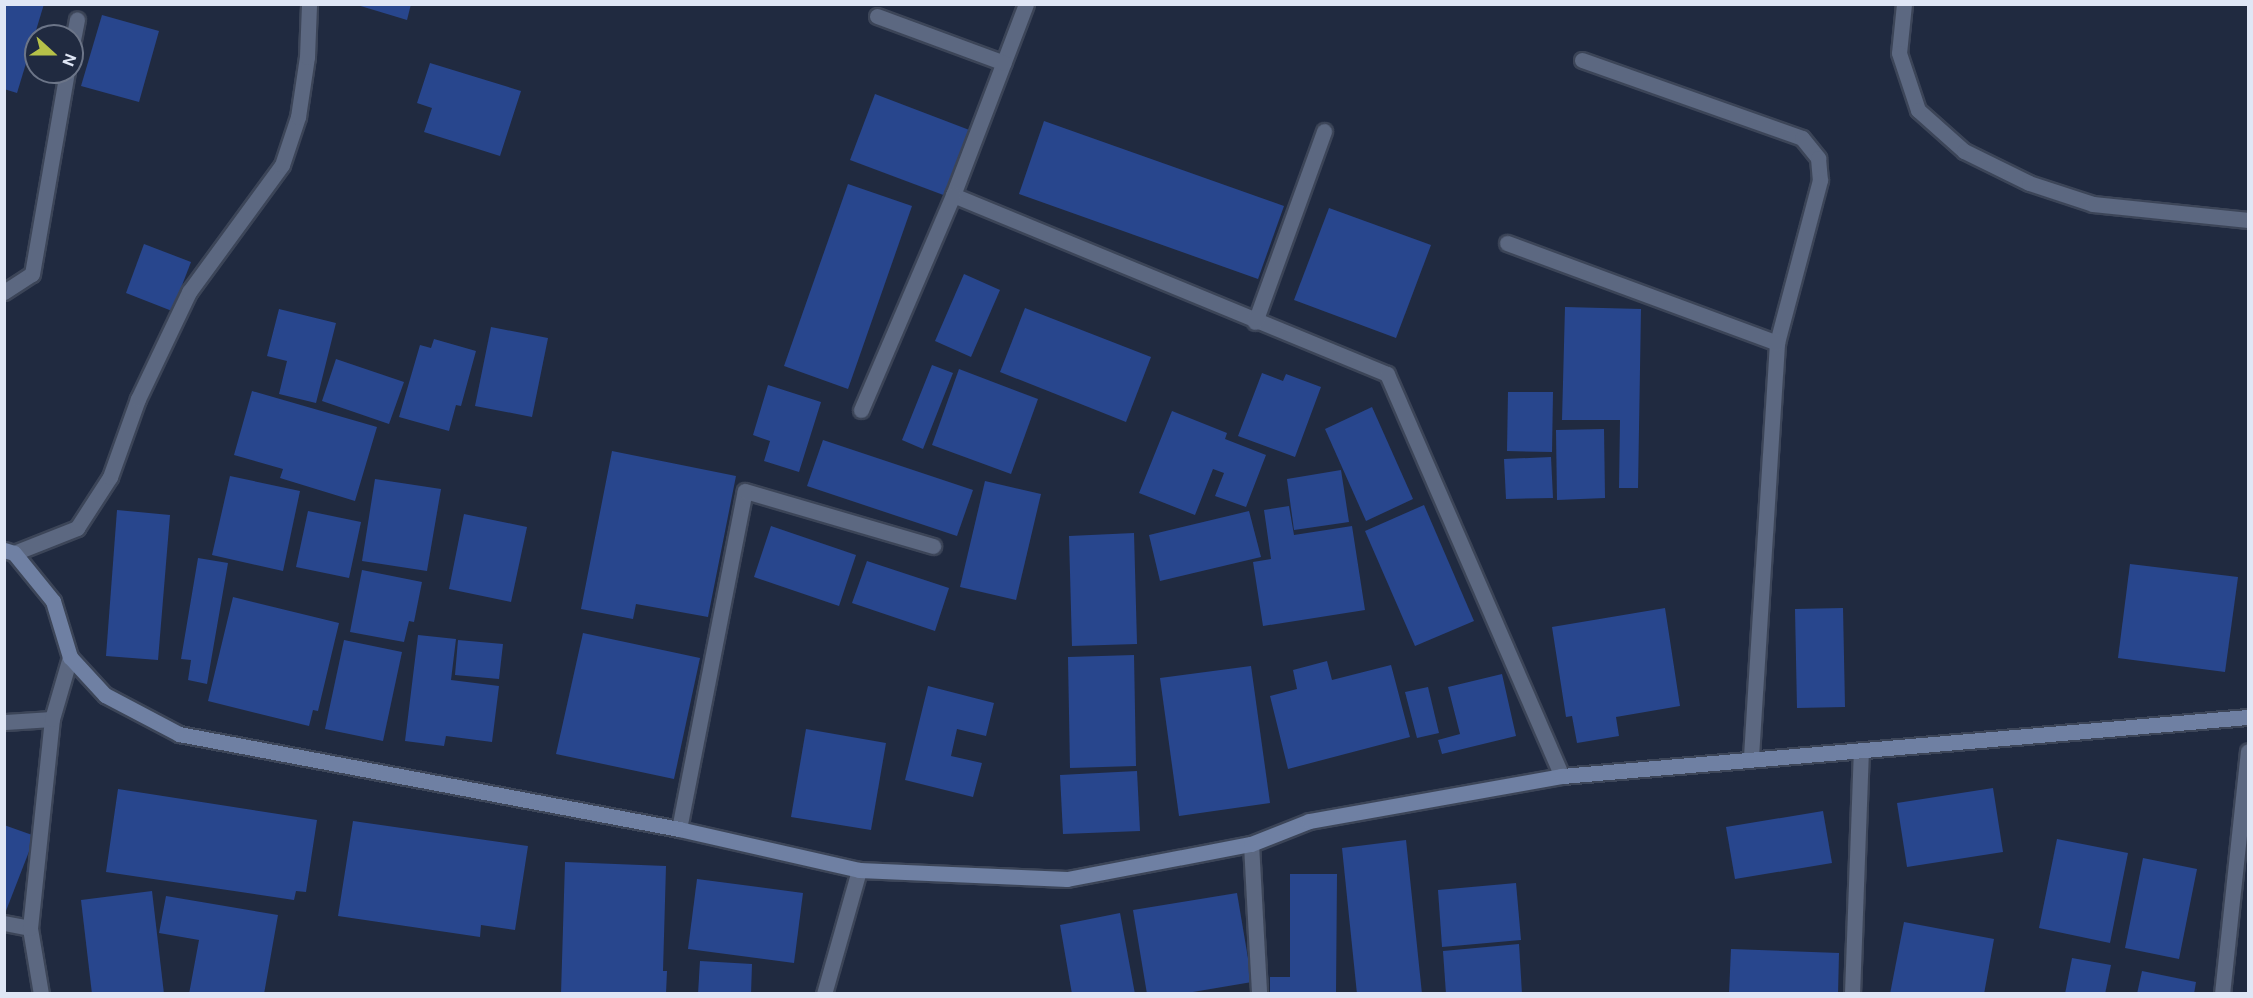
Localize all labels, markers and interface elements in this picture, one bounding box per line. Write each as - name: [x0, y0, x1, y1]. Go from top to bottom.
- north arrow: [24, 24, 84, 84]
- text: N: [58, 51, 81, 69]

